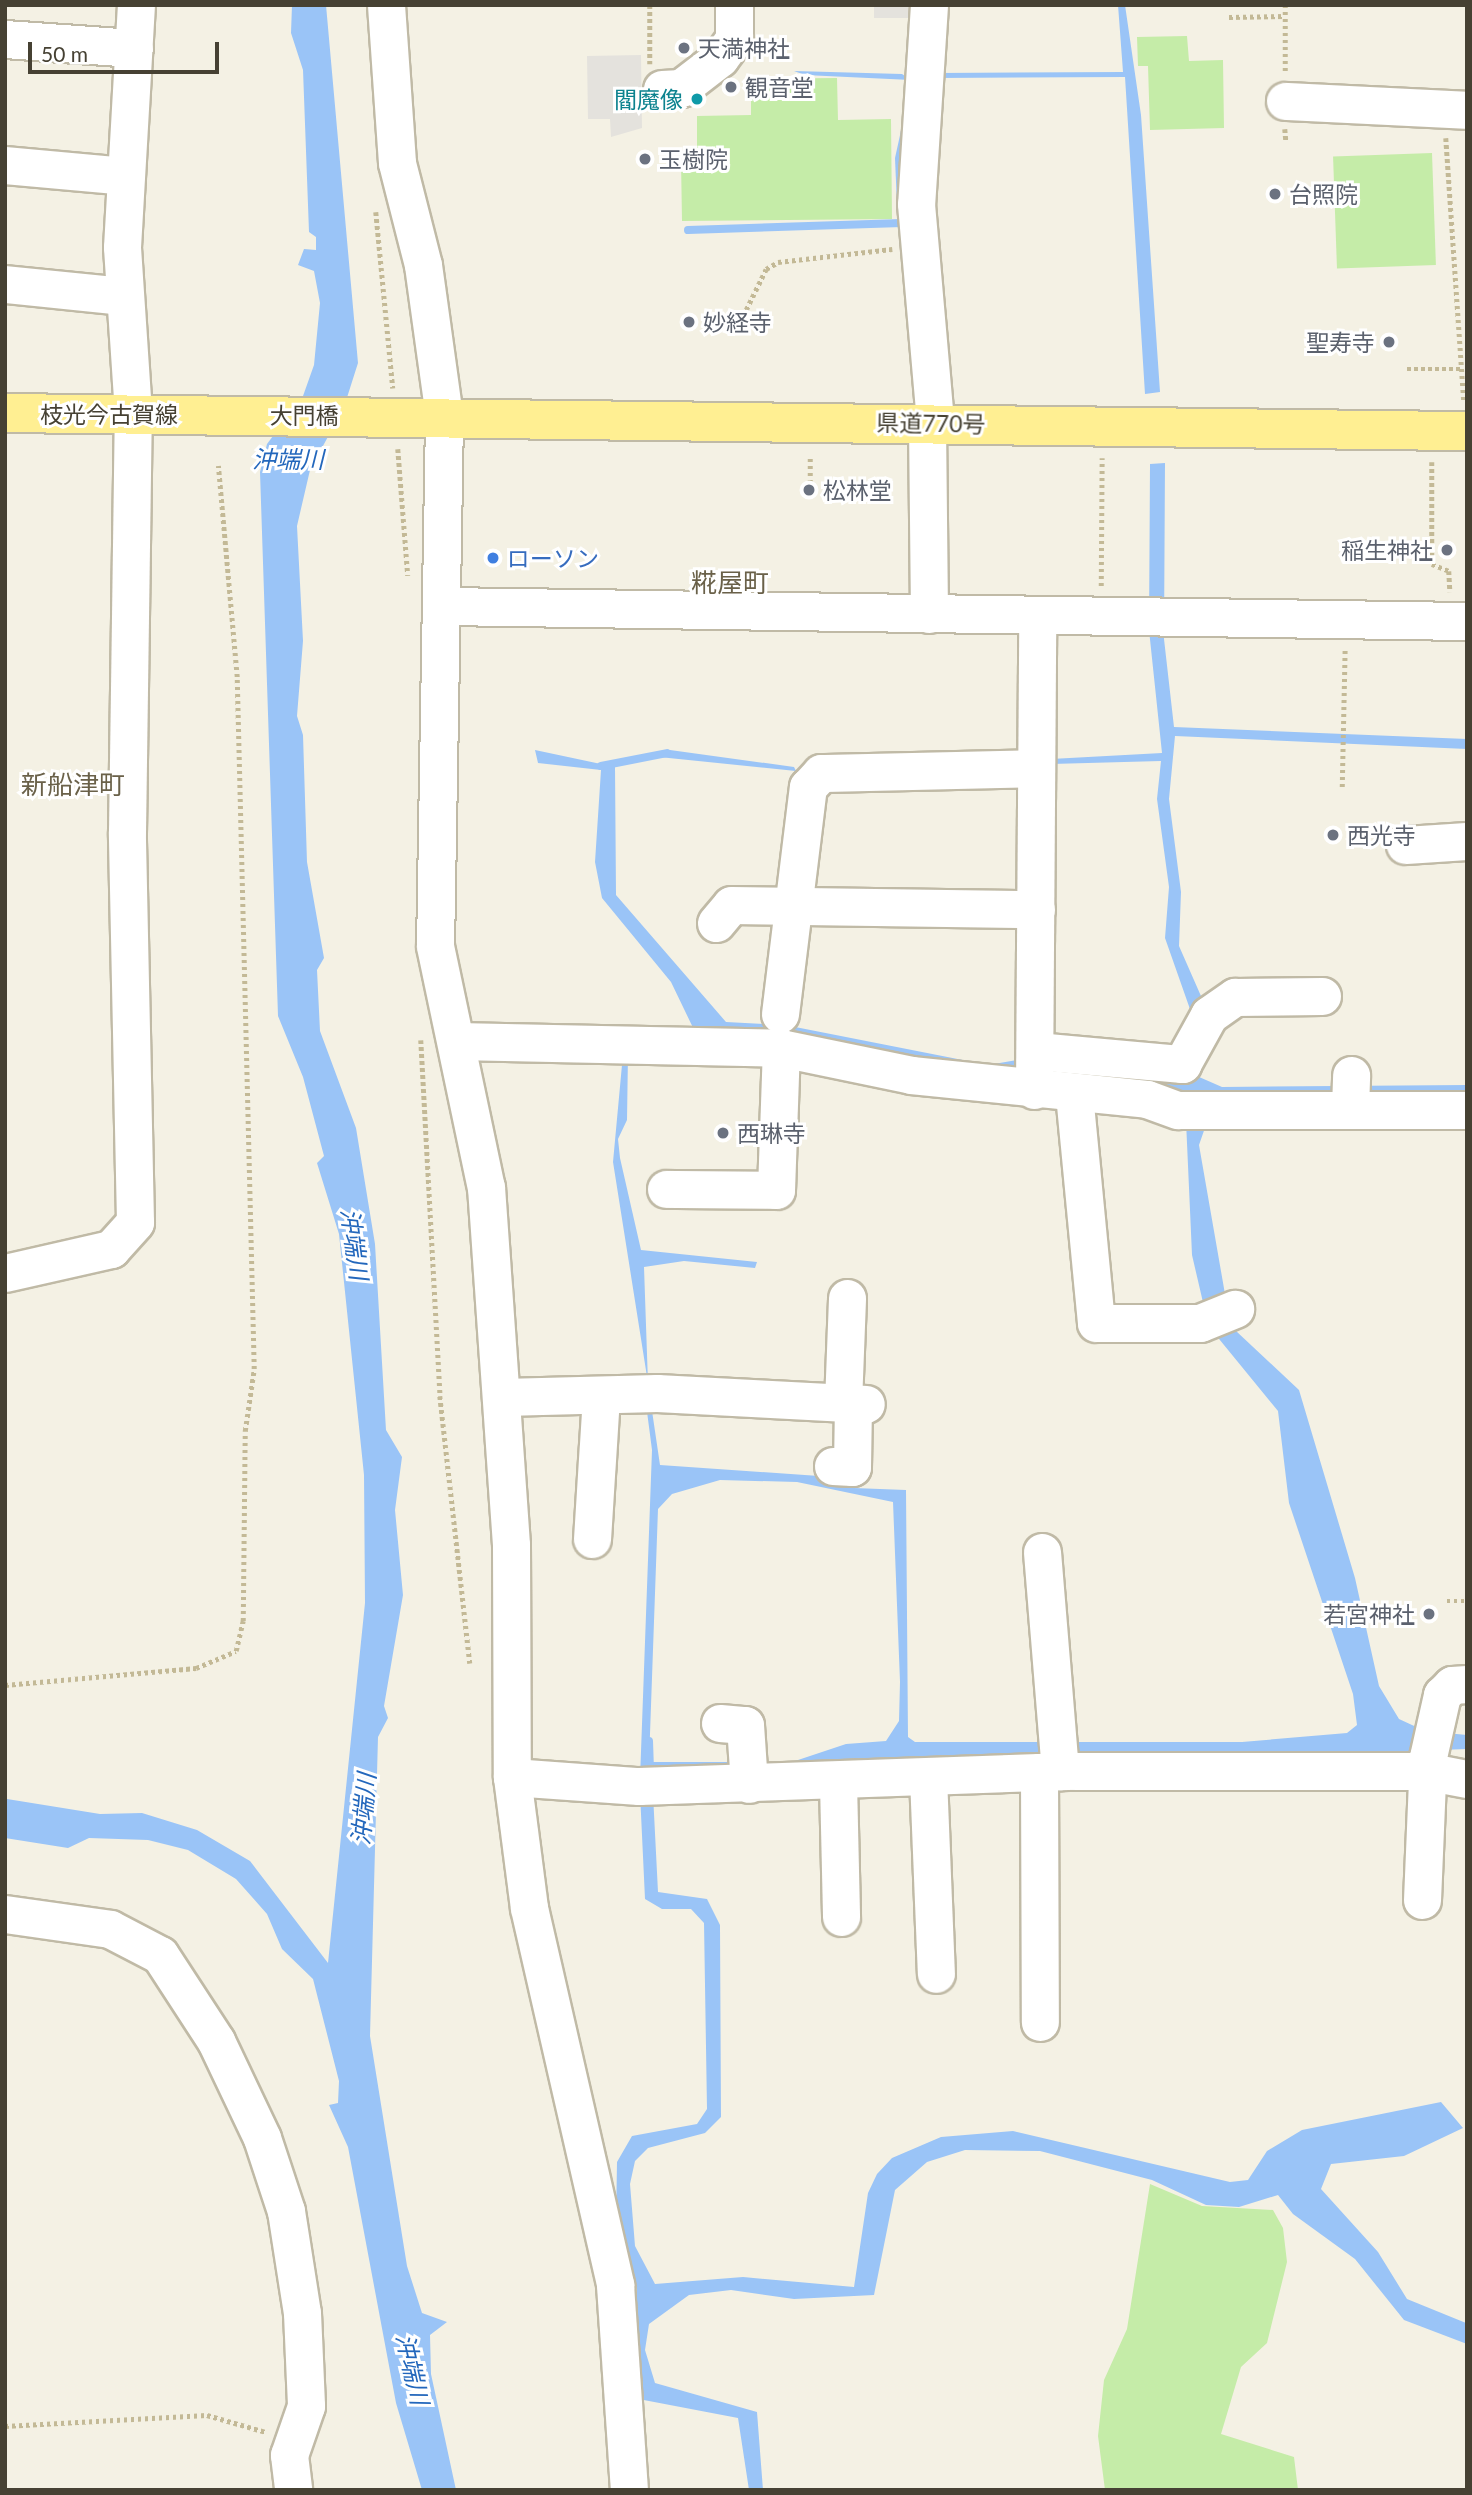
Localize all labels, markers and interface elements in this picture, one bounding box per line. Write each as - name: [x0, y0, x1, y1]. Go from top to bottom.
- scale bar: [32, 28, 222, 72]
- place label: 天満神社: [698, 34, 790, 62]
- marker: 天満神社: [676, 40, 692, 56]
- text: 50 m: [41, 41, 88, 66]
- place label: 観音堂: [745, 73, 814, 101]
- marker: 観音堂: [723, 79, 739, 95]
- place label: 閻魔像: [614, 85, 683, 113]
- marker: 閻魔像: [689, 91, 705, 107]
- place label: 玉樹院: [659, 145, 728, 173]
- marker: 玉樹院: [637, 151, 653, 167]
- place label: 台照院: [1289, 180, 1358, 208]
- marker: 台照院: [1267, 186, 1283, 202]
- place label: 妙経寺: [703, 308, 772, 336]
- marker: 妙経寺: [681, 314, 697, 330]
- place label: 聖寿寺: [1306, 328, 1375, 356]
- marker: 聖寿寺: [1381, 334, 1397, 350]
- street label: 枝光今古賀線: [40, 400, 178, 428]
- street label: 大門橋: [270, 401, 338, 429]
- street label: 県道770号: [876, 408, 986, 438]
- water label: 沖端川: [252, 445, 324, 473]
- place label: 松林堂: [823, 476, 892, 504]
- marker: 松林堂: [801, 482, 817, 498]
- place label: 稲生神社: [1341, 536, 1433, 564]
- marker: 稲生神社: [1439, 542, 1455, 558]
- place label: ローソン: [507, 544, 599, 572]
- marker: ローソン: [485, 550, 501, 566]
- district label: 糀屋町: [691, 567, 769, 599]
- district label: 新船津町: [21, 769, 125, 801]
- place label: 西光寺: [1347, 821, 1416, 849]
- marker: 西光寺: [1325, 827, 1341, 843]
- place label: 西琳寺: [737, 1119, 806, 1147]
- marker: 西琳寺: [715, 1125, 731, 1141]
- water label: 沖端川: [336, 1206, 374, 1282]
- place label: 若宮神社: [1323, 1600, 1415, 1628]
- marker: 若宮神社: [1421, 1606, 1437, 1622]
- water label: 沖端川: [346, 1772, 380, 1846]
- water label: 沖端川: [391, 2331, 435, 2407]

